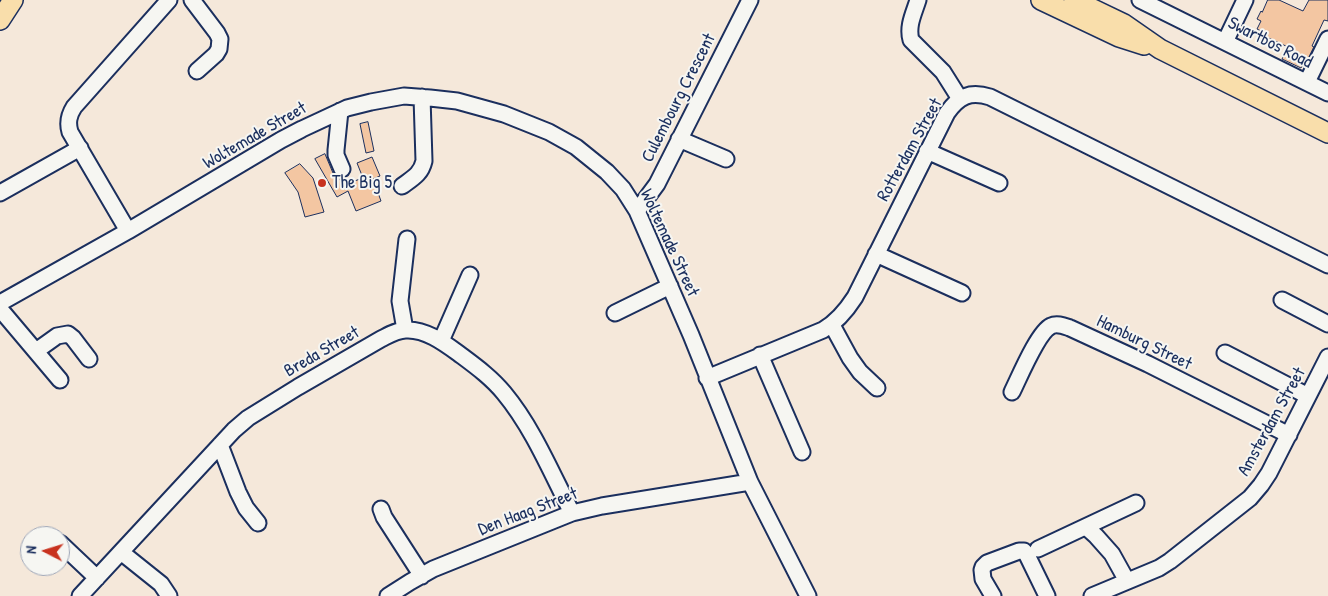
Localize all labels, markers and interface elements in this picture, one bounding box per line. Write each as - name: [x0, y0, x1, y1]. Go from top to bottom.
- street label: Swartbos Road: [1224, 12, 1316, 74]
- street label: Culembourg Crescent: [637, 30, 721, 166]
- street label: Rotterdam Street: [873, 95, 947, 205]
- street label: Woltemade Street: [199, 98, 311, 174]
- place label: The Big 5: [332, 172, 392, 194]
- marker: The Big 5: [316, 177, 328, 189]
- street label: Woltemade Street: [635, 186, 703, 300]
- street label: Hamburg Street: [1093, 311, 1195, 375]
- street label: Breda Street: [281, 322, 363, 382]
- street label: Amsterdam Street: [1233, 364, 1311, 480]
- street label: Den Haag Street: [475, 483, 581, 541]
- north arrow: [20, 526, 70, 576]
- text: N: [21, 545, 40, 554]

